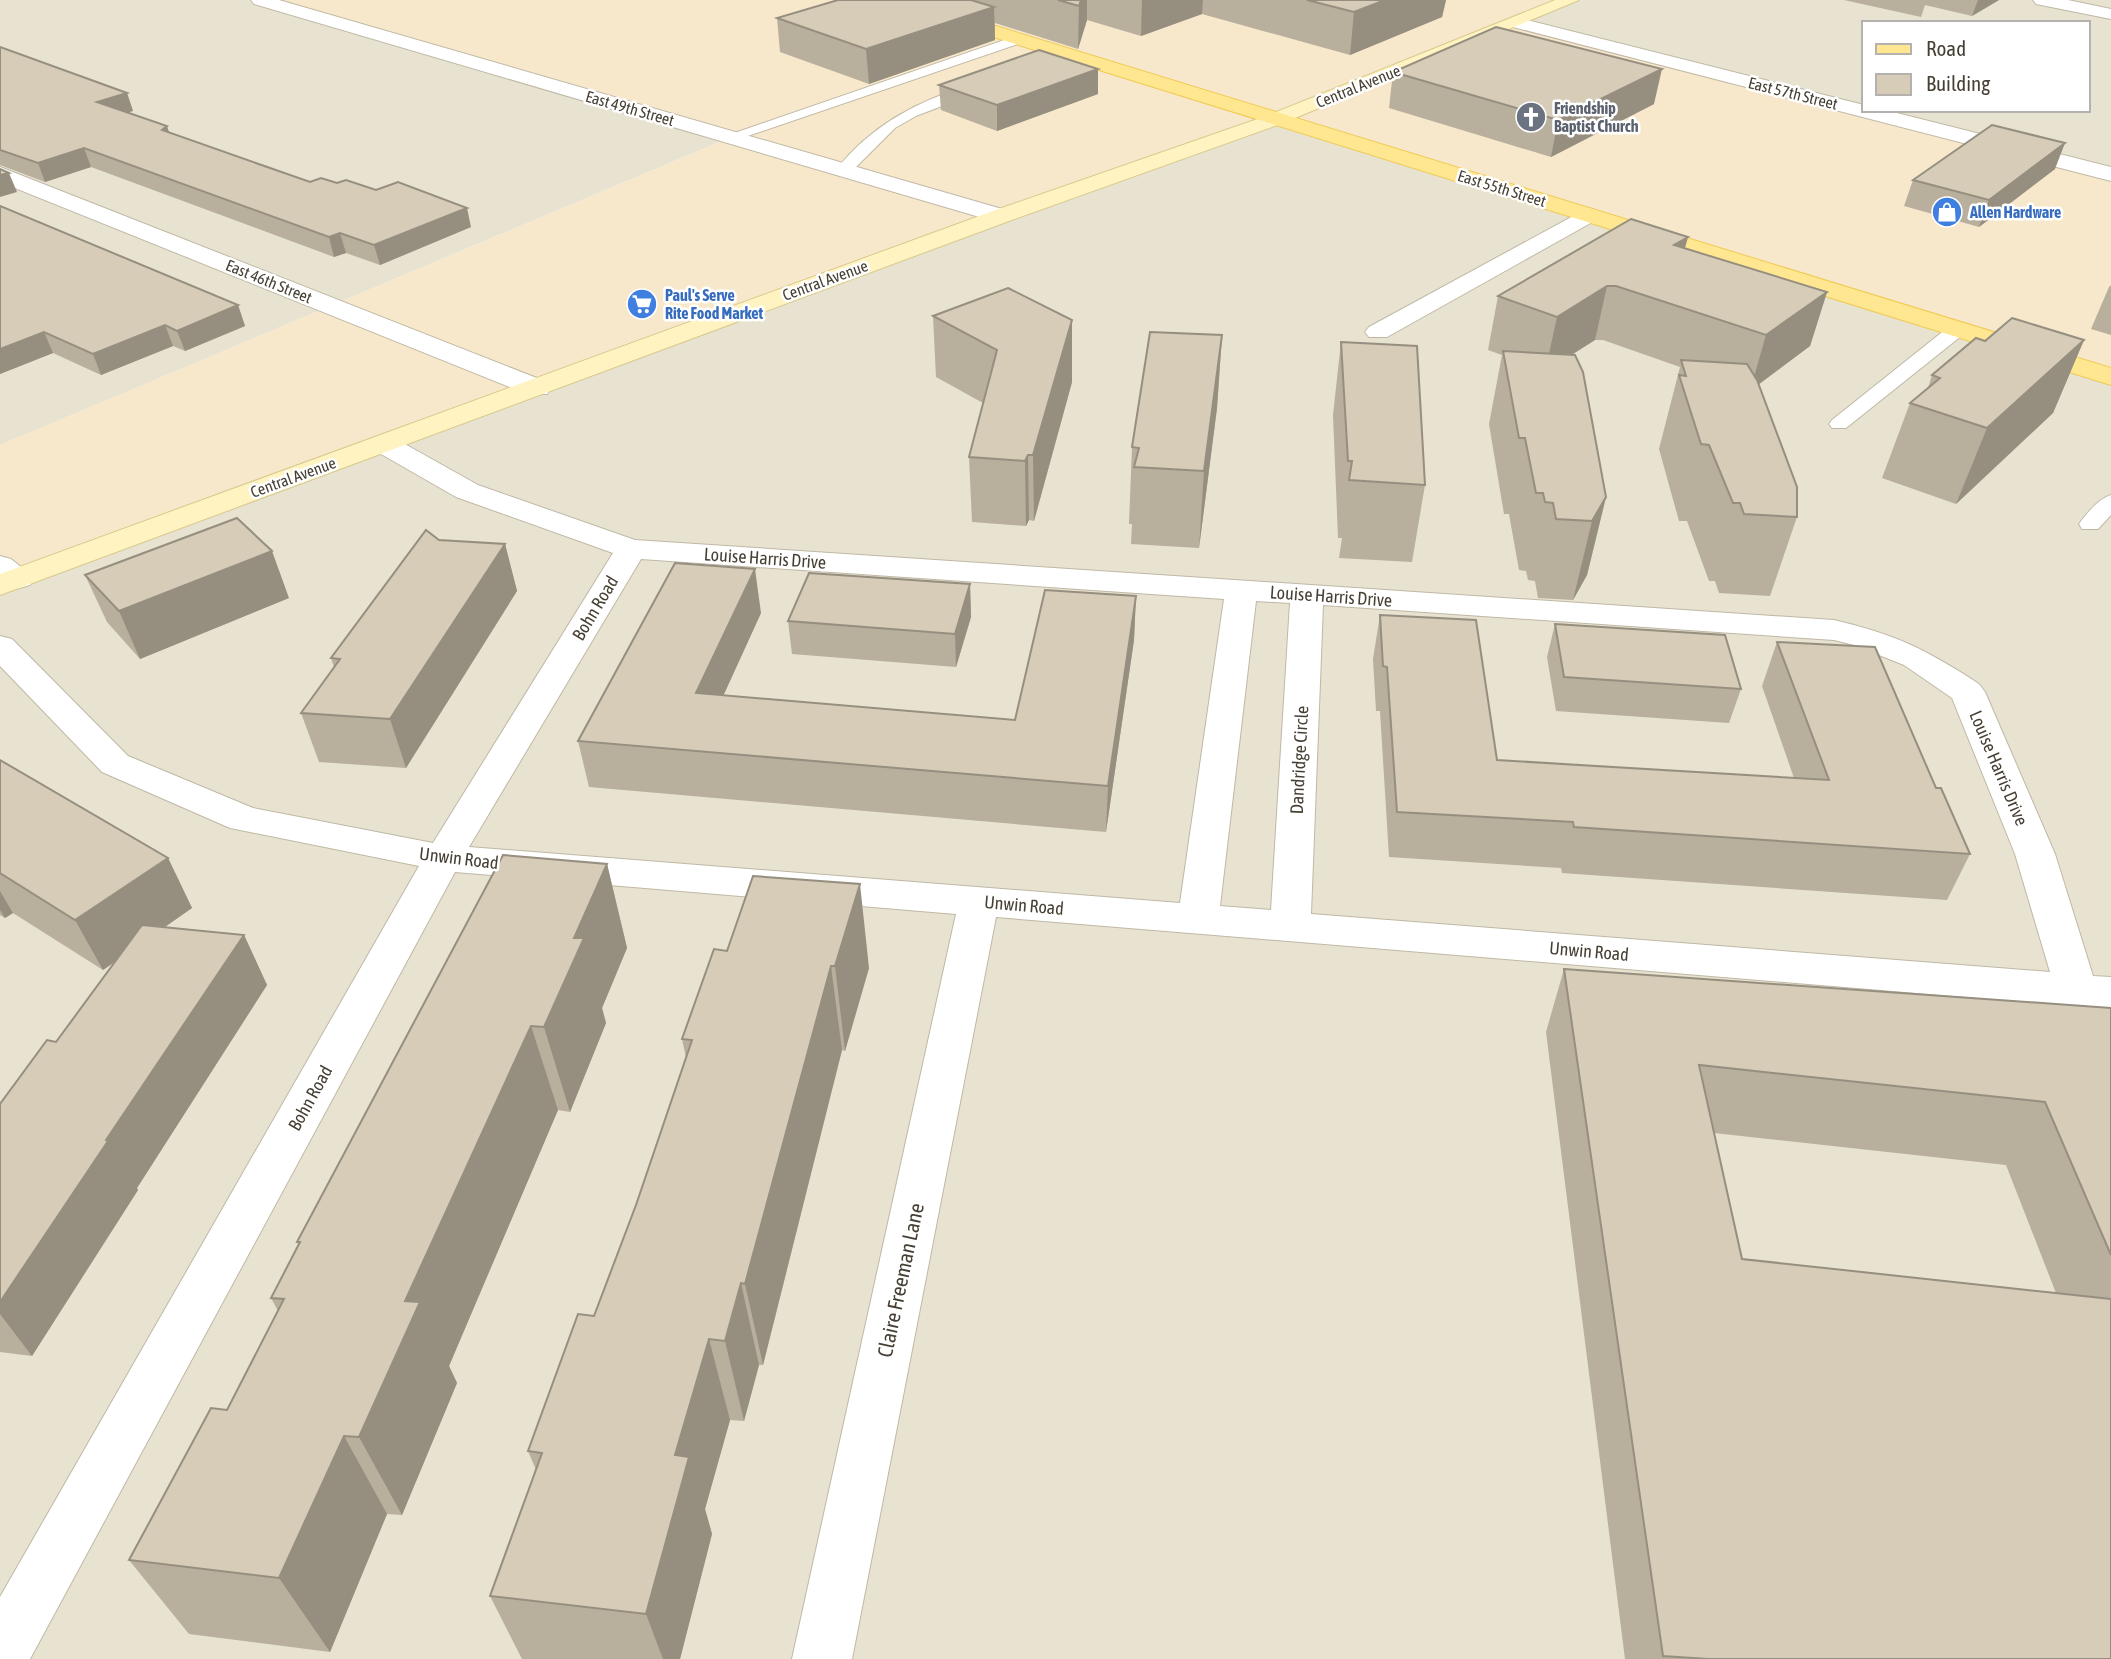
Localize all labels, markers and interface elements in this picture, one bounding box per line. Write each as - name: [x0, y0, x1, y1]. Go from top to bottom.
- legend: [1862, 21, 2090, 112]
- text: Road: [1926, 36, 1966, 60]
- street label: Central Avenue: [1313, 61, 1403, 111]
- text: Building: [1926, 71, 1990, 95]
- street label: East 57th Street: [1746, 73, 1840, 113]
- street label: East 49th Street: [584, 87, 677, 129]
- place label: Friendship Baptist Church: [1554, 99, 1639, 135]
- church icon: Friendship Baptist Church: [1514, 100, 1548, 134]
- street label: East 55th Street: [1456, 166, 1549, 210]
- shop icon: Allen Hardware: [1930, 195, 1964, 229]
- place label: Allen Hardware: [1969, 203, 2061, 221]
- street label: East 46th Street: [223, 256, 315, 307]
- street label: Central Avenue: [780, 256, 870, 304]
- place label: Paul's Serve Rite Food Market: [665, 286, 763, 322]
- supermarket icon: Paul's Serve Rite Food Market: [625, 287, 659, 321]
- street label: Central Avenue: [248, 453, 338, 501]
- street label: Louise Harris Drive: [703, 543, 827, 573]
- street label: Bohn Road: [568, 572, 622, 644]
- street label: Louise Harris Drive: [1269, 581, 1393, 611]
- street label: Dandridge Circle: [1286, 705, 1312, 815]
- street label: Louise Harris Drive: [1965, 707, 2033, 829]
- street label: Unwin Road: [418, 843, 500, 873]
- street label: Unwin Road: [983, 891, 1065, 919]
- street label: Unwin Road: [1548, 937, 1630, 965]
- street label: Bohn Road: [284, 1062, 336, 1134]
- street label: Claire Freeman Lane: [872, 1201, 928, 1359]

